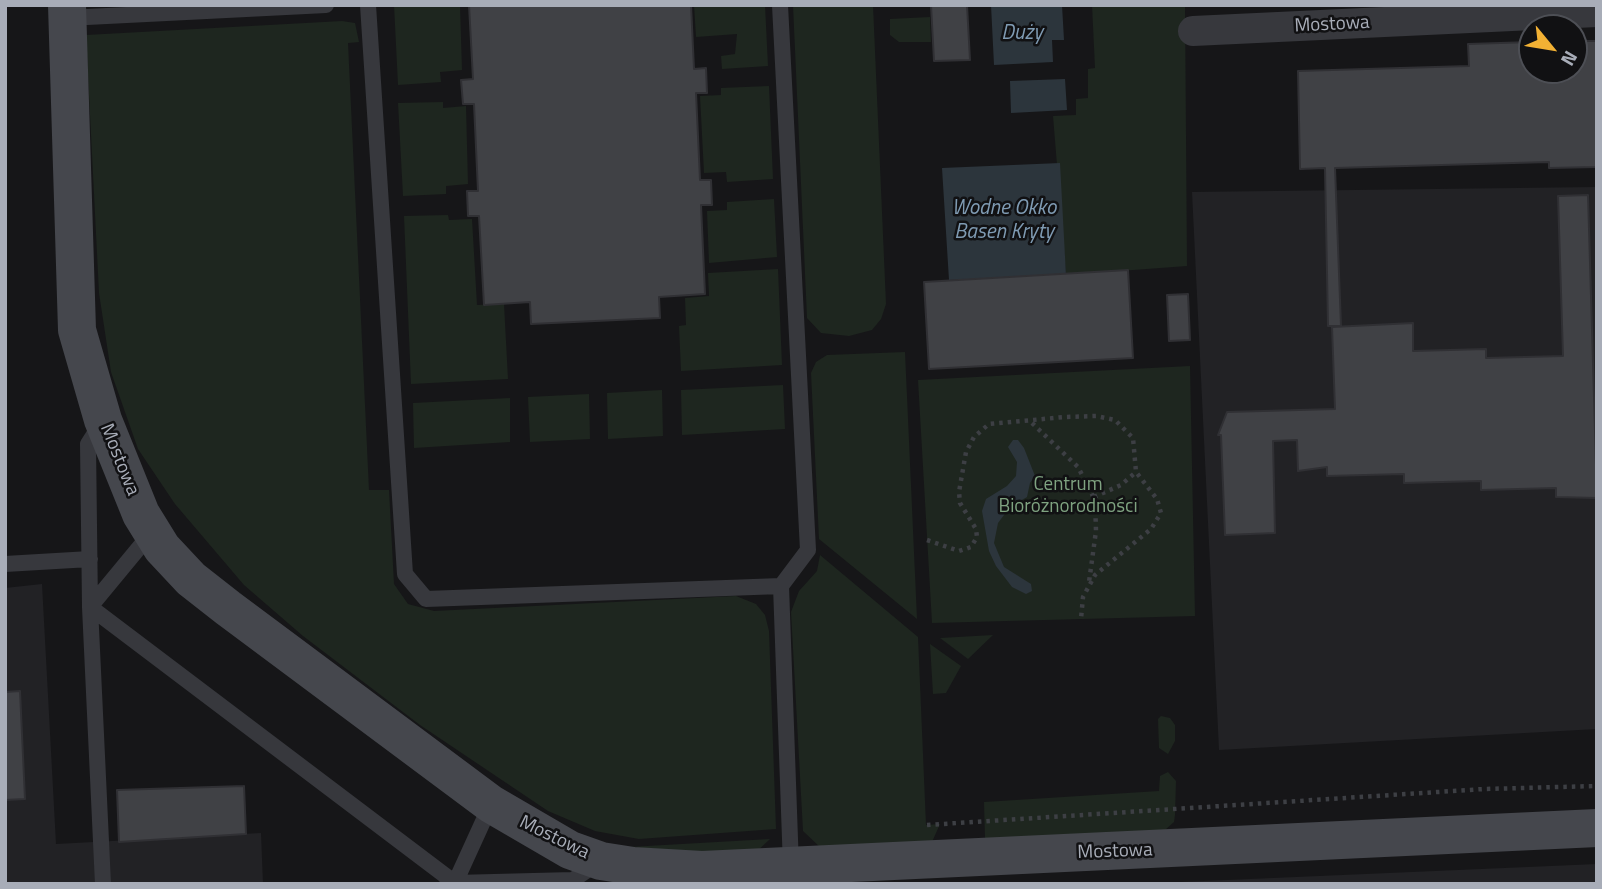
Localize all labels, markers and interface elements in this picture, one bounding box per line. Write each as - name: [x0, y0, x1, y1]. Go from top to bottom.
- street label: Mostowa: [1294, 12, 1370, 38]
- north arrow: [1518, 14, 1588, 84]
- water label: Duży: [1001, 21, 1043, 47]
- text: N: [1554, 46, 1586, 72]
- water label: Wodne Okko Basen Kryty: [952, 196, 1056, 246]
- street label: Mostowa: [94, 421, 144, 499]
- park label: Centrum Bioróżnorodności: [998, 474, 1138, 518]
- street label: Mostowa: [515, 811, 593, 865]
- street label: Mostowa: [1077, 839, 1153, 865]

